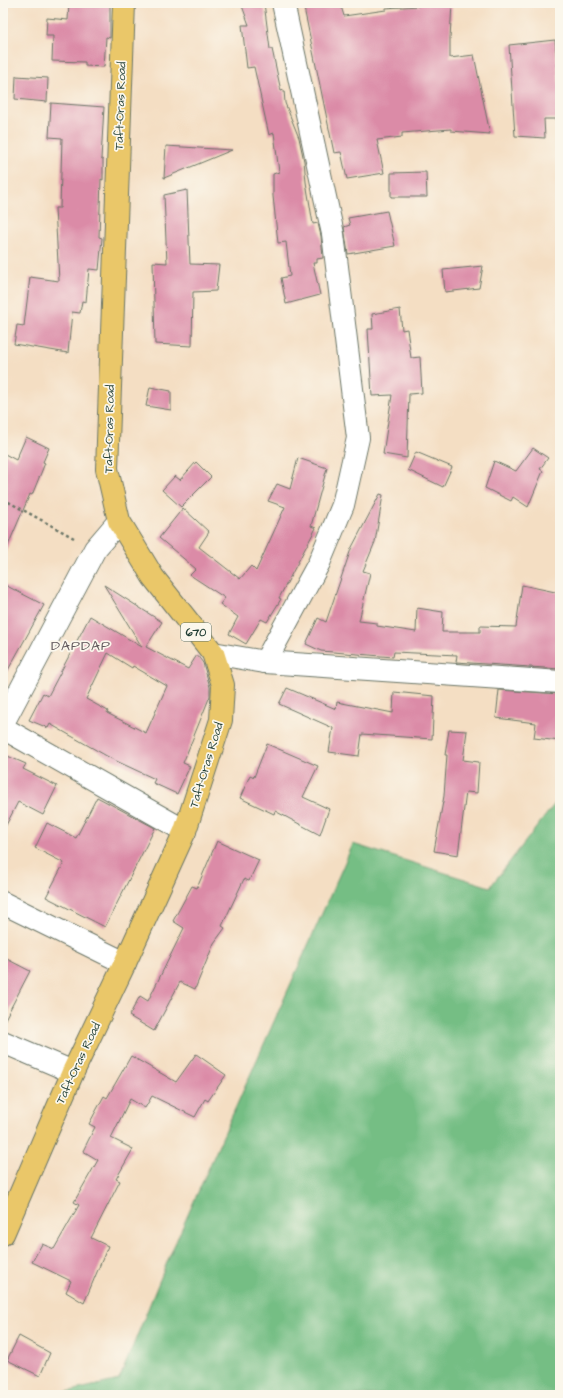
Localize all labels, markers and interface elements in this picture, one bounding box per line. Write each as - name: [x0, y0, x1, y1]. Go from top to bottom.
- street label: Taft-Oras Road: [110, 62, 131, 151]
- street label: Taft-Oras Road: [100, 385, 119, 473]
- road number: 670: [181, 623, 211, 641]
- district label: DAPDAP: [51, 636, 111, 656]
- street label: Taft-Oras Road: [185, 720, 228, 810]
- street label: Taft-Oras Road: [52, 1020, 105, 1107]

